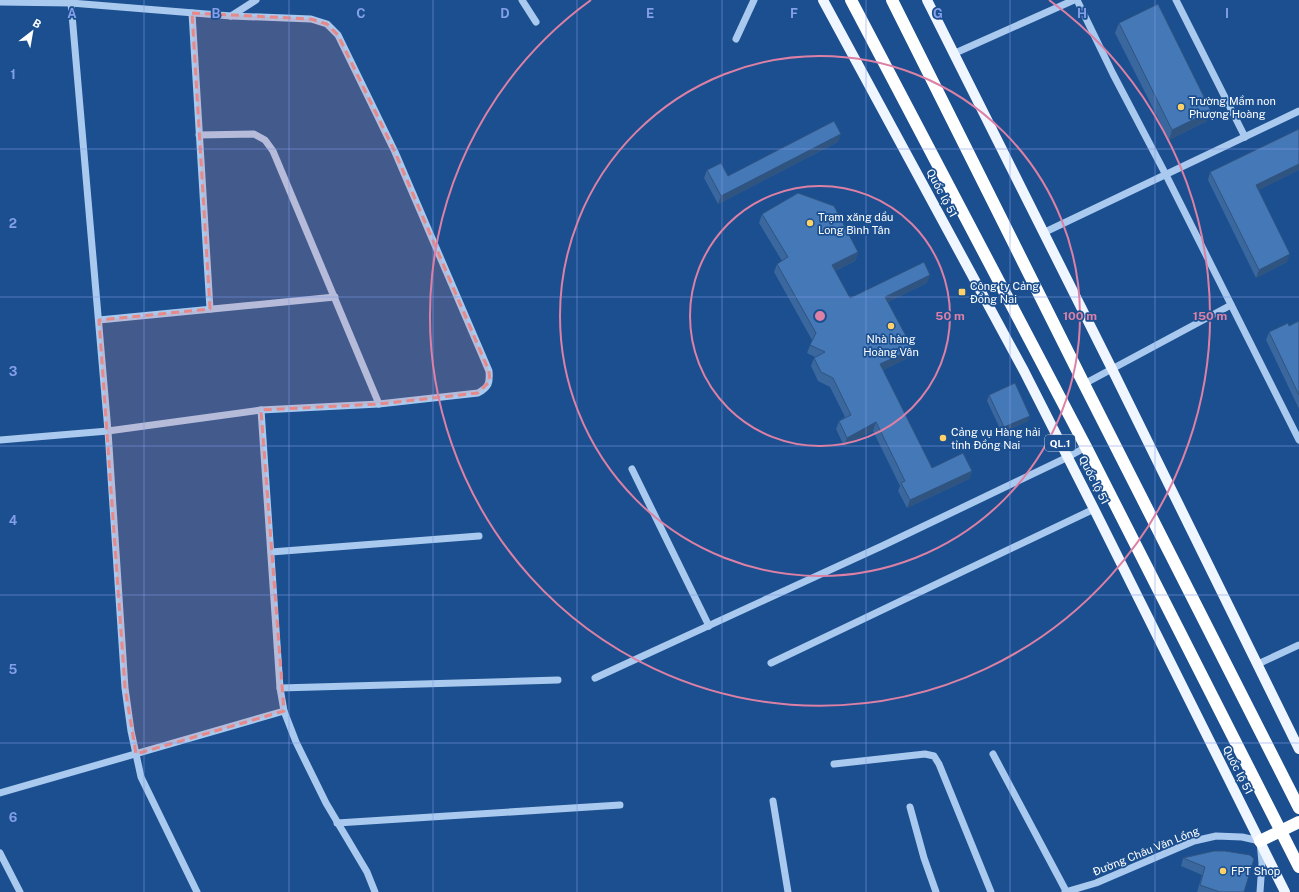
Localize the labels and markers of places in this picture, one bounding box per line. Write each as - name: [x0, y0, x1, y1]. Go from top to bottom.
- place label: Trường Mầm non Phượng Hoàng: [1189, 95, 1276, 120]
- marker: Trường Mầm non Phượng Hoàng: [1176, 102, 1186, 112]
- place label: Trạm xăng dầu Long Bình Tân: [818, 211, 893, 236]
- marker: Trạm xăng dầu Long Bình Tân: [805, 218, 815, 228]
- place label: Công ty Cảng Đồng Nai: [970, 280, 1039, 305]
- marker: Công ty Cảng Đồng Nai: [957, 287, 967, 297]
- centre of rings: [813, 309, 827, 323]
- marker: Nhà hàng Hoàng Vân: [886, 321, 896, 331]
- place label: Nhà hàng Hoàng Vân: [863, 333, 919, 358]
- place label: Cảng vụ Hàng hải tỉnh Đồng Nai: [951, 426, 1040, 451]
- marker: Cảng vụ Hàng hải tỉnh Đồng Nai: [938, 433, 948, 443]
- place label: FPT Shop: [1231, 865, 1281, 877]
- marker: FPT Shop: [1218, 866, 1228, 876]

